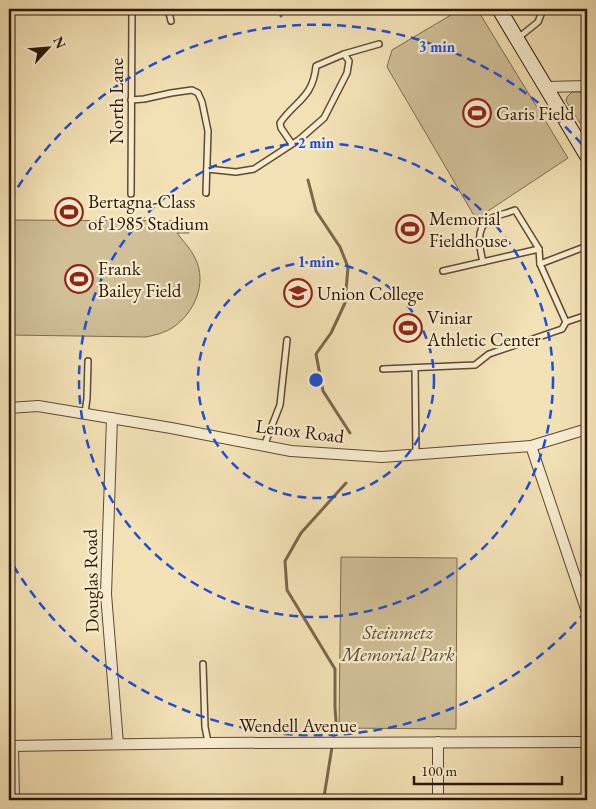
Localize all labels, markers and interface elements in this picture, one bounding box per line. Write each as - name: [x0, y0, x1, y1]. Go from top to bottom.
- north arrow: [22, 22, 72, 72]
- text: N: [49, 33, 71, 52]
- text: 3 min: [419, 37, 456, 56]
- street label: North Lane: [104, 58, 129, 144]
- sports icon: Garis Field: [462, 98, 492, 128]
- place label: Garis Field: [496, 101, 575, 126]
- text: 2 min: [298, 133, 335, 152]
- place label: Bertagna-Class of 1985 Stadium: [88, 189, 209, 236]
- sports icon: Bertagna-Class of 1985 Stadium: [54, 197, 84, 227]
- place label: Memorial Fieldhouse: [429, 206, 508, 253]
- sports icon: Memorial Fieldhouse: [395, 214, 425, 244]
- text: 1 min: [298, 252, 335, 271]
- place label: Frank Bailey Field: [98, 256, 182, 303]
- sports icon: Frank Bailey Field: [64, 264, 94, 294]
- school or university icon: Union College: [283, 278, 313, 308]
- place label: Union College: [317, 281, 424, 306]
- place label: Viniar Athletic Center: [426, 305, 541, 352]
- sports icon: Viniar Athletic Center: [393, 313, 423, 343]
- centre of rings: [307, 371, 325, 389]
- street label: Lenox Road: [254, 413, 346, 449]
- street label: Douglas Road: [78, 528, 104, 633]
- park label: Steinmetz Memorial Park: [340, 620, 455, 667]
- street label: Wendell Avenue: [239, 713, 357, 738]
- scale bar: [414, 754, 561, 786]
- text: 100 m: [421, 761, 458, 780]

